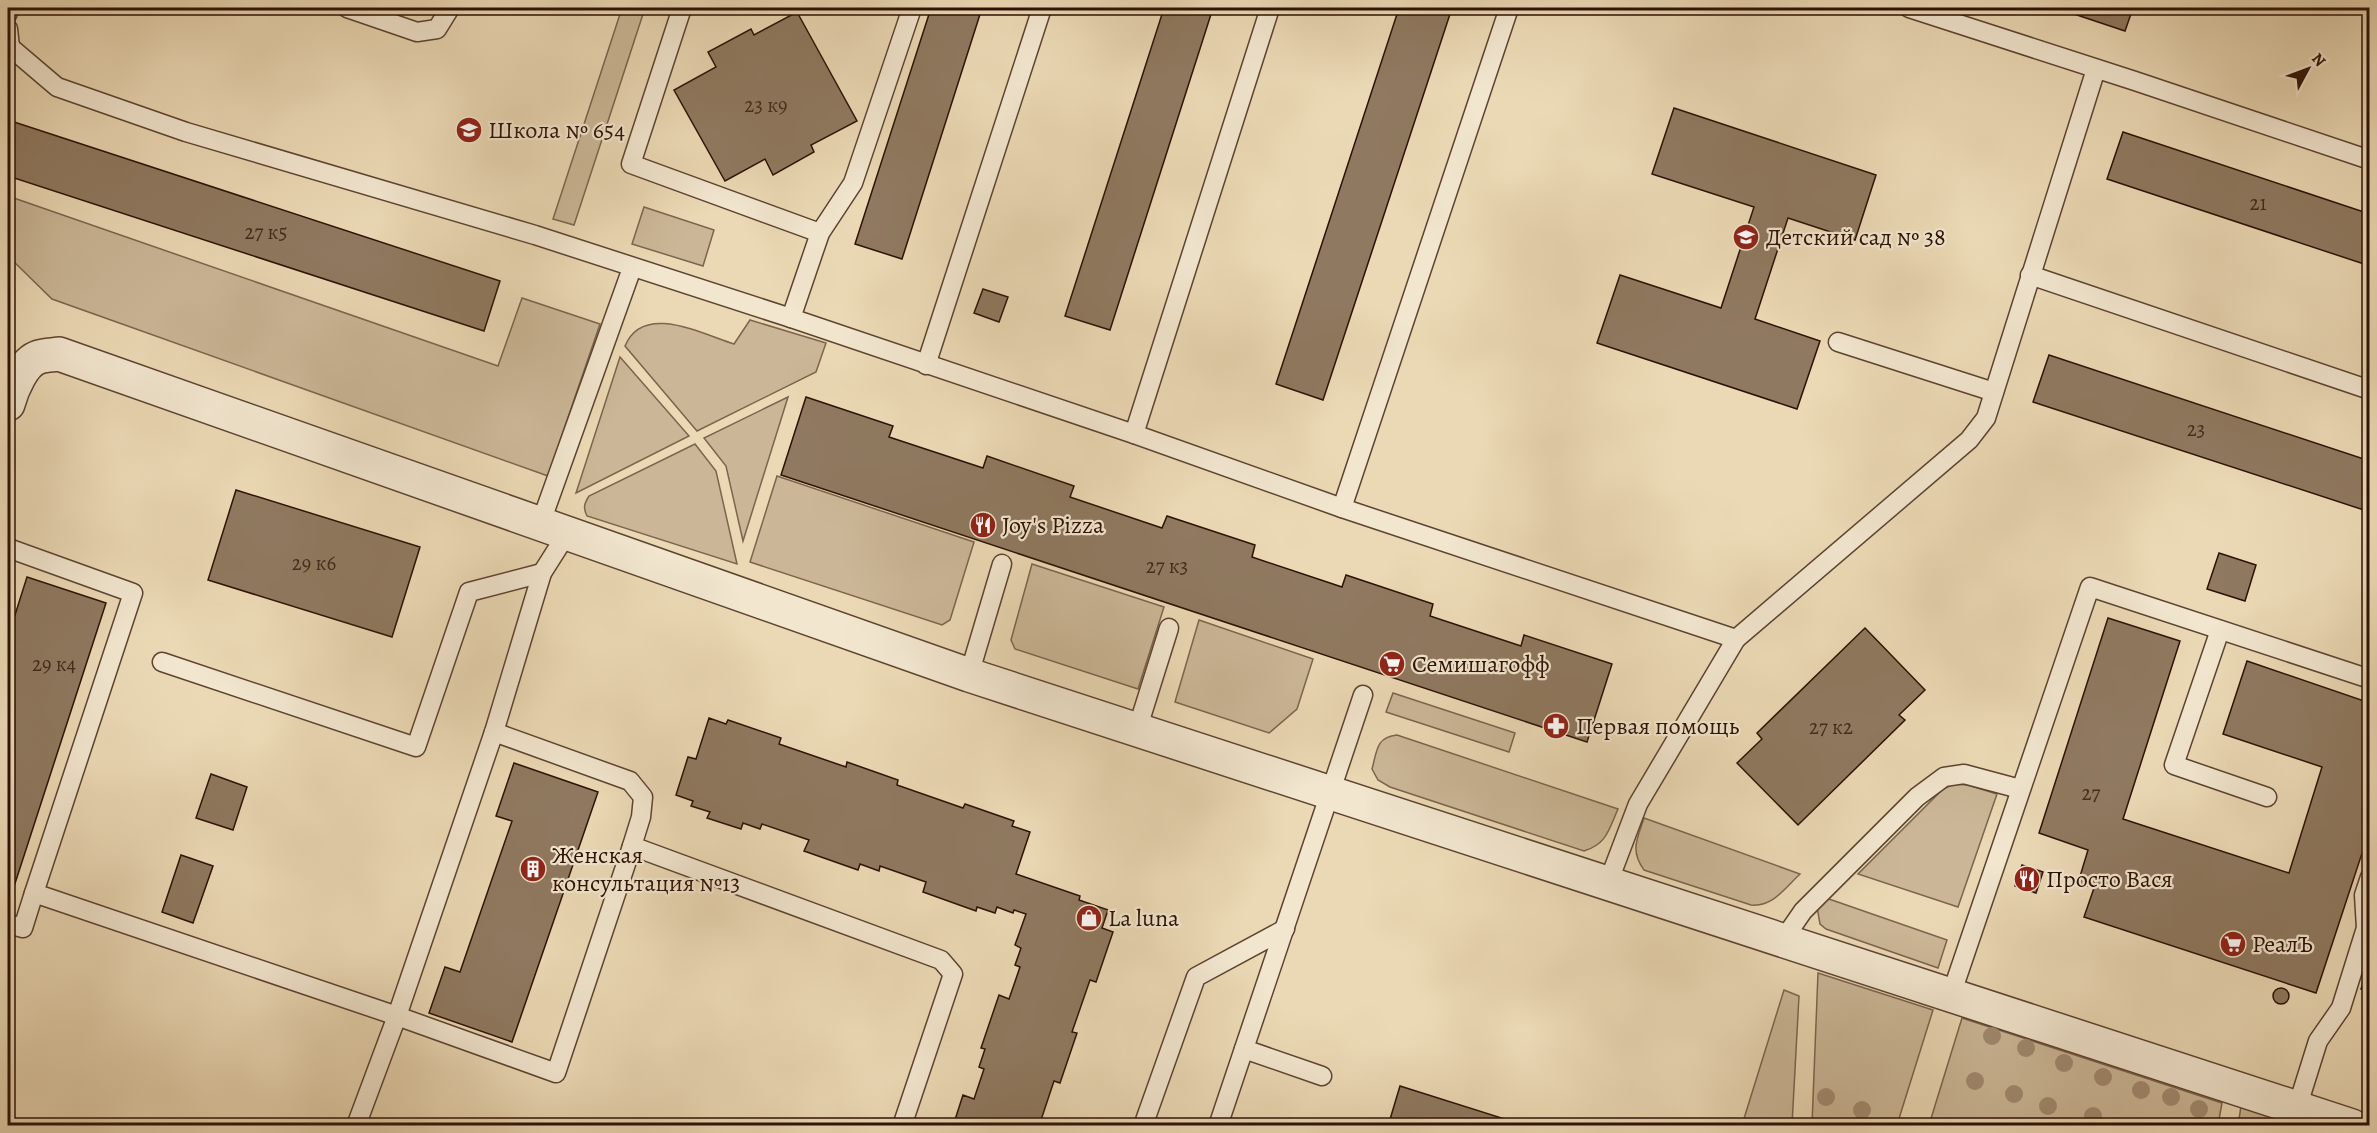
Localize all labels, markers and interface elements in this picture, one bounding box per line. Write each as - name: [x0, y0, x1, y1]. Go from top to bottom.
- north arrow: [2278, 39, 2338, 99]
- text: N: [2306, 48, 2331, 72]
- house number: 23 к9: [744, 91, 788, 119]
- place label: Школа № 654: [488, 114, 625, 146]
- school or university icon: Школа № 654: [454, 115, 484, 145]
- house number: 21: [2249, 189, 2267, 217]
- house number: 27 к5: [245, 218, 287, 246]
- place label: Детский сад № 38: [1766, 221, 1946, 253]
- school or university icon: Детский сад № 38: [1731, 222, 1761, 252]
- house number: 23: [2187, 415, 2205, 443]
- place label: Joy's Pizza: [1002, 509, 1105, 541]
- restaurant icon: Joy's Pizza: [968, 510, 998, 540]
- house number: 29 к6: [292, 549, 336, 577]
- house number: 27 к3: [1146, 552, 1188, 580]
- place label: Семишагофф: [1412, 648, 1550, 680]
- supermarket icon: Семишагофф: [1377, 649, 1407, 679]
- house number: 29 к4: [32, 650, 76, 678]
- place label: Первая помощь: [1576, 710, 1740, 742]
- pharmacy icon: Первая помощь: [1541, 711, 1571, 741]
- house number: 27 к2: [1809, 713, 1853, 741]
- house number: 27: [2082, 779, 2101, 807]
- place label: Женская консультация №13: [552, 839, 740, 899]
- building icon: Женская консультация №13: [518, 854, 548, 884]
- place label: Просто Вася: [2046, 863, 2173, 895]
- restaurant icon: Просто Вася: [2012, 864, 2042, 894]
- place label: La luna: [1108, 902, 1180, 934]
- shop icon: La luna: [1074, 903, 1104, 933]
- place label: РеалЪ: [2252, 928, 2313, 960]
- supermarket icon: РеалЪ: [2218, 929, 2248, 959]

